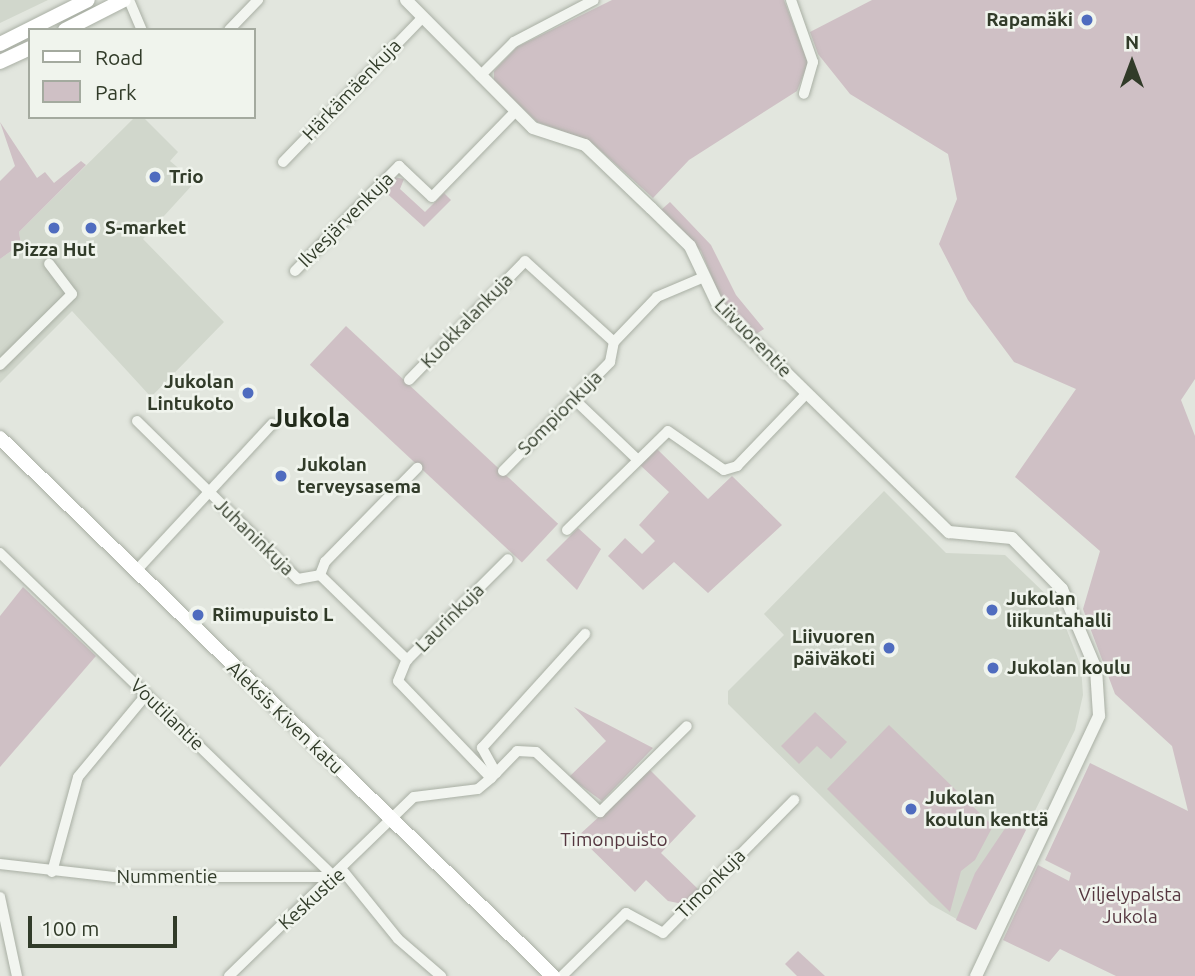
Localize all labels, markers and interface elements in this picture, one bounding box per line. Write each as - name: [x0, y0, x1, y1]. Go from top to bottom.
- place label: Rapamäki: [986, 9, 1073, 31]
- marker: Rapamäki: [1079, 12, 1095, 28]
- legend: [28, 28, 256, 119]
- north arrow: [1097, 28, 1167, 98]
- text: N: [1125, 31, 1139, 53]
- street label: Härkämäenkuja: [298, 35, 406, 145]
- text: Road: [95, 45, 143, 69]
- text: Park: [95, 80, 137, 104]
- place label: Trio: [169, 166, 204, 188]
- street label: Ilvesjärvenkuja: [294, 168, 398, 272]
- marker: Trio: [147, 169, 163, 185]
- place label: S-market: [105, 217, 186, 239]
- marker: Pizza Hut: [46, 220, 62, 236]
- marker: S-market: [83, 220, 99, 236]
- place label: Pizza Hut: [12, 239, 96, 261]
- street label: Kuokkalankuja: [416, 269, 518, 373]
- street label: Liivuorentie: [710, 294, 796, 382]
- street label: Sompionkuja: [513, 366, 607, 460]
- place label: Jukolan Lintukoto: [147, 371, 234, 415]
- marker: Jukolan Lintukoto: [240, 385, 256, 401]
- district label: Jukola: [270, 402, 350, 434]
- place label: Jukolan terveysasema: [297, 454, 421, 498]
- marker: Jukolan terveysasema: [271, 466, 291, 486]
- street label: Juhaninkuja: [209, 493, 299, 581]
- street label: Laurinkuja: [411, 579, 489, 657]
- place label: Jukolan liikuntahalli: [1006, 588, 1112, 632]
- marker: Jukolan liikuntahalli: [984, 602, 1000, 618]
- place label: Riimupuisto L: [212, 604, 334, 626]
- marker: Riimupuisto L: [190, 607, 206, 623]
- place label: Liivuoren päiväkoti: [792, 626, 875, 670]
- marker: Liivuoren päiväkoti: [881, 640, 897, 656]
- street label: Aleksis Kiven katu: [222, 657, 348, 779]
- place label: Jukolan koulu: [1007, 657, 1131, 679]
- marker: Jukolan koulu: [985, 660, 1001, 676]
- street label: Voutilantie: [125, 674, 209, 756]
- place label: Jukolan koulun kenttä: [925, 787, 1049, 831]
- marker: Jukolan koulun kenttä: [903, 801, 919, 817]
- park label: Timonpuisto: [560, 829, 668, 851]
- street label: Timonkuja: [672, 845, 750, 923]
- street label: Keskustie: [274, 863, 350, 935]
- street label: Nummentie: [116, 866, 218, 888]
- park label: Viljelypalsta Jukola: [1079, 884, 1181, 928]
- scale bar: [32, 902, 180, 946]
- text: 100 m: [41, 916, 99, 940]

